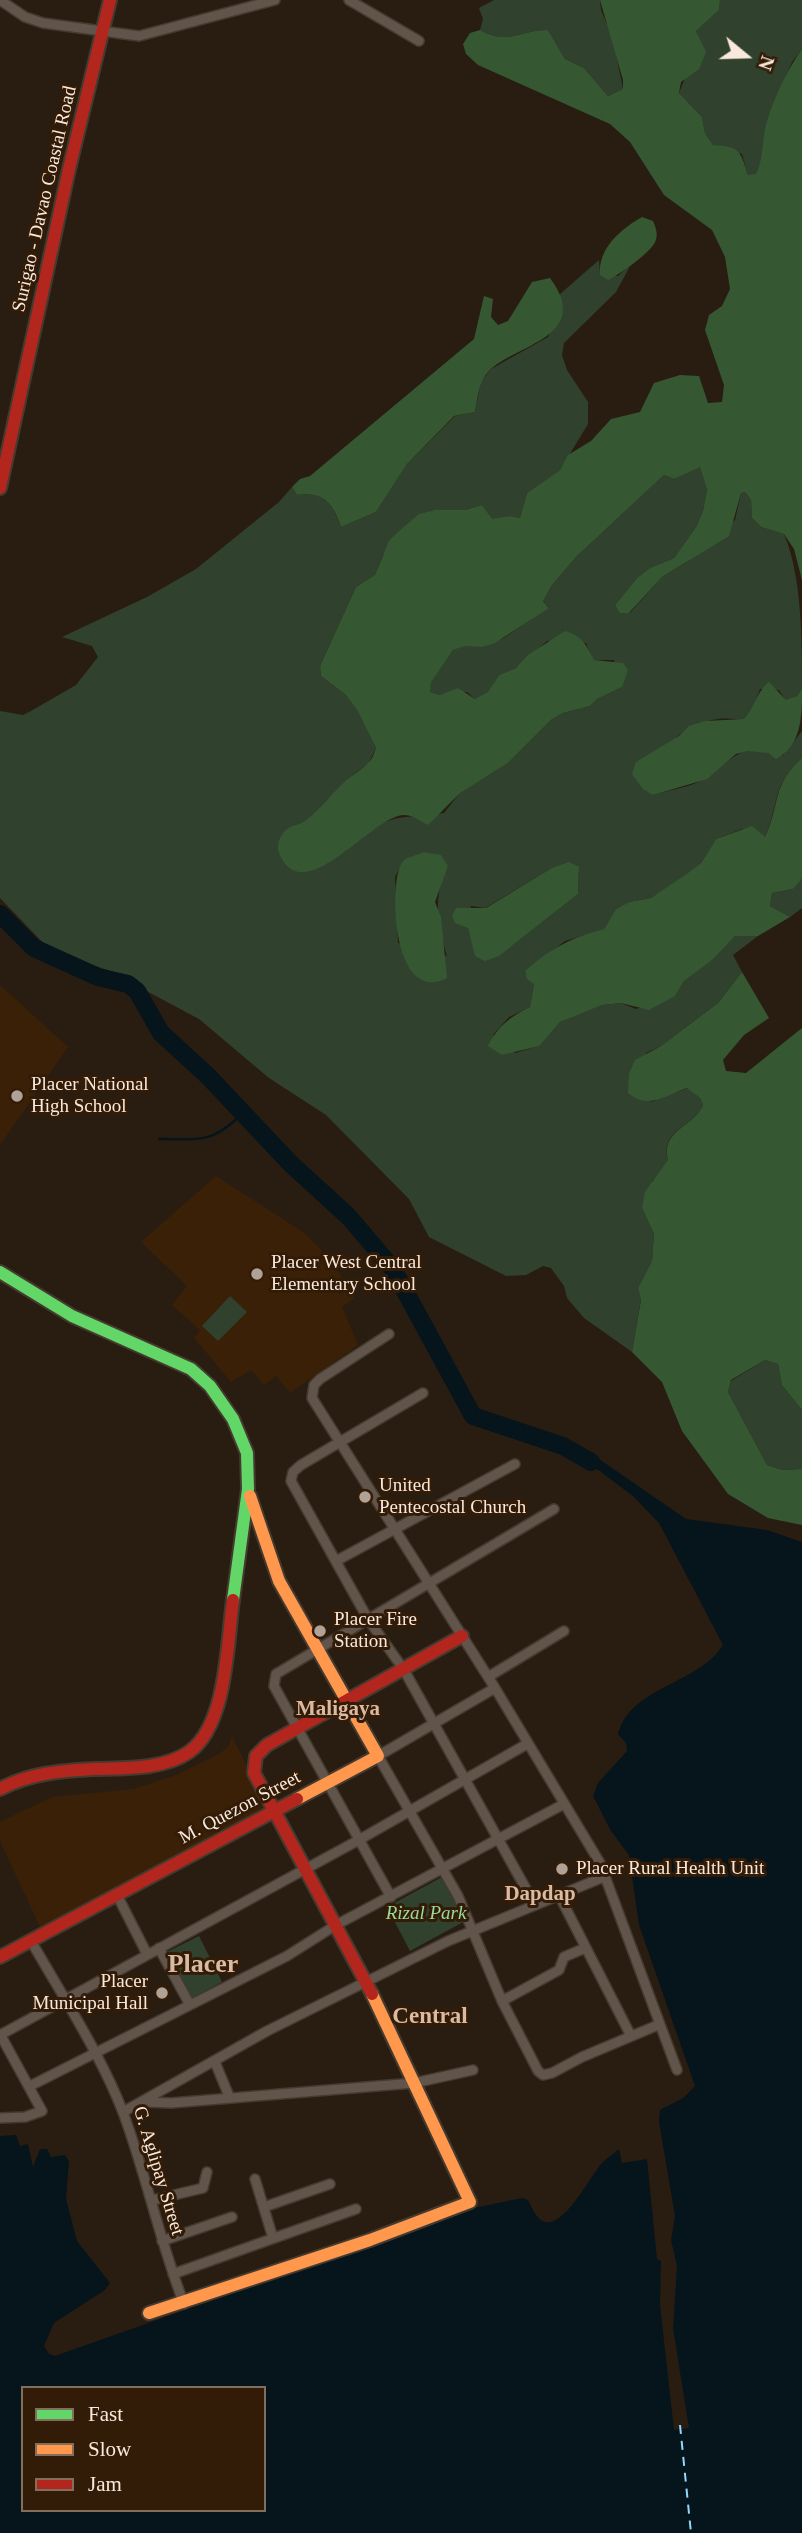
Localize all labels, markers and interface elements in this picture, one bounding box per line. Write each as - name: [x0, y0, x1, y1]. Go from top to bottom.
- north arrow: [711, 21, 781, 91]
- text: N: [754, 53, 778, 73]
- street label: Surigao - Davao Coastal Road: [8, 84, 82, 314]
- place label: Placer National High School: [31, 1074, 149, 1118]
- marker: Placer National High School: [9, 1088, 25, 1104]
- place label: Placer West Central Elementary School: [271, 1252, 421, 1296]
- marker: Placer West Central Elementary School: [249, 1266, 265, 1282]
- place label: United Pentecostal Church: [379, 1475, 526, 1519]
- marker: United Pentecostal Church: [357, 1489, 373, 1505]
- place label: Placer Fire Station: [334, 1609, 417, 1653]
- marker: Placer Fire Station: [312, 1623, 328, 1639]
- district label: Maligaya: [296, 1697, 380, 1723]
- street label: M. Quezon Street: [175, 1766, 305, 1850]
- place label: Placer Rural Health Unit: [576, 1858, 764, 1880]
- marker: Placer Rural Health Unit: [554, 1861, 570, 1877]
- district label: Dapdap: [504, 1882, 576, 1908]
- park label: Rizal Park: [386, 1903, 466, 1925]
- district label: Placer: [168, 1949, 238, 1981]
- place label: Placer Municipal Hall: [32, 1971, 148, 2015]
- marker: Placer Municipal Hall: [154, 1985, 170, 2001]
- district label: Central: [392, 2003, 468, 2031]
- street label: G. Aglipay Street: [128, 2104, 188, 2238]
- legend: [21, 2386, 266, 2512]
- text: Fast: [88, 2402, 123, 2426]
- text: Slow: [88, 2437, 131, 2461]
- text: Jam: [88, 2472, 122, 2496]

